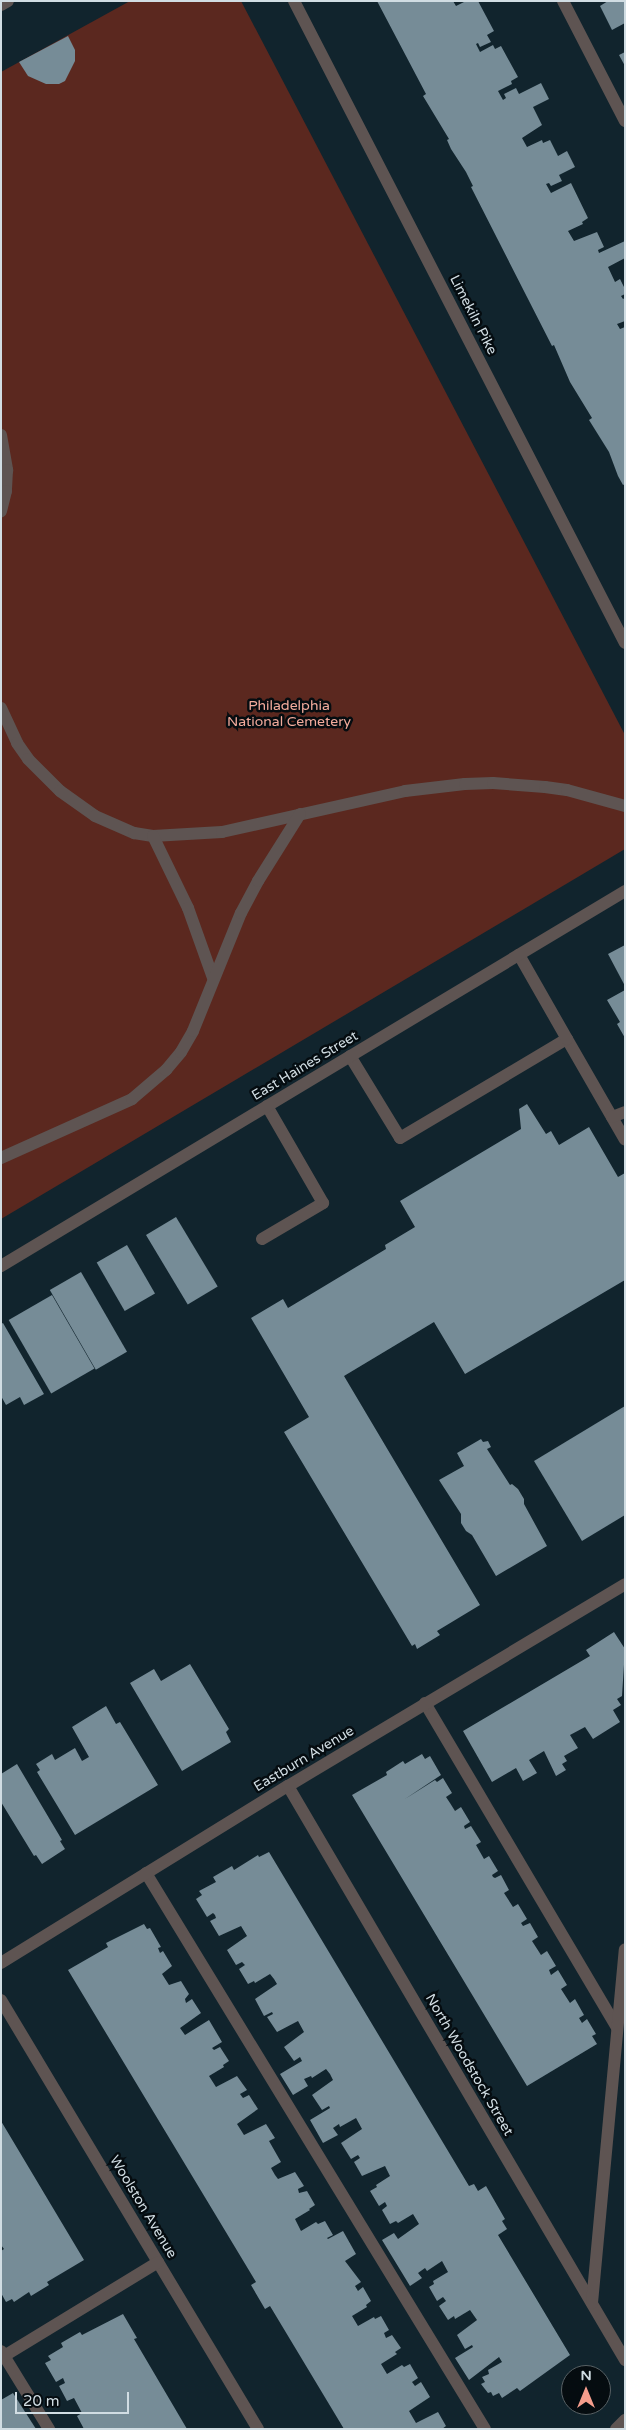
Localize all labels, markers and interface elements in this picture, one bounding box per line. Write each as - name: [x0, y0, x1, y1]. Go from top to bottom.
- street label: Limekiln Pike: [446, 272, 500, 358]
- park label: Philadelphia National Cemetery: [227, 698, 351, 730]
- street label: East Haines Street: [249, 1028, 361, 1104]
- street label: Eastburn Avenue: [251, 1723, 357, 1795]
- street label: North Woodstock Street: [421, 1991, 517, 2139]
- street label: Woolston Avenue: [106, 2153, 180, 2261]
- north arrow: [561, 2365, 611, 2415]
- text: N: [580, 2367, 592, 2384]
- scale bar: [18, 2382, 131, 2414]
- text: 20 m: [23, 2392, 60, 2410]

